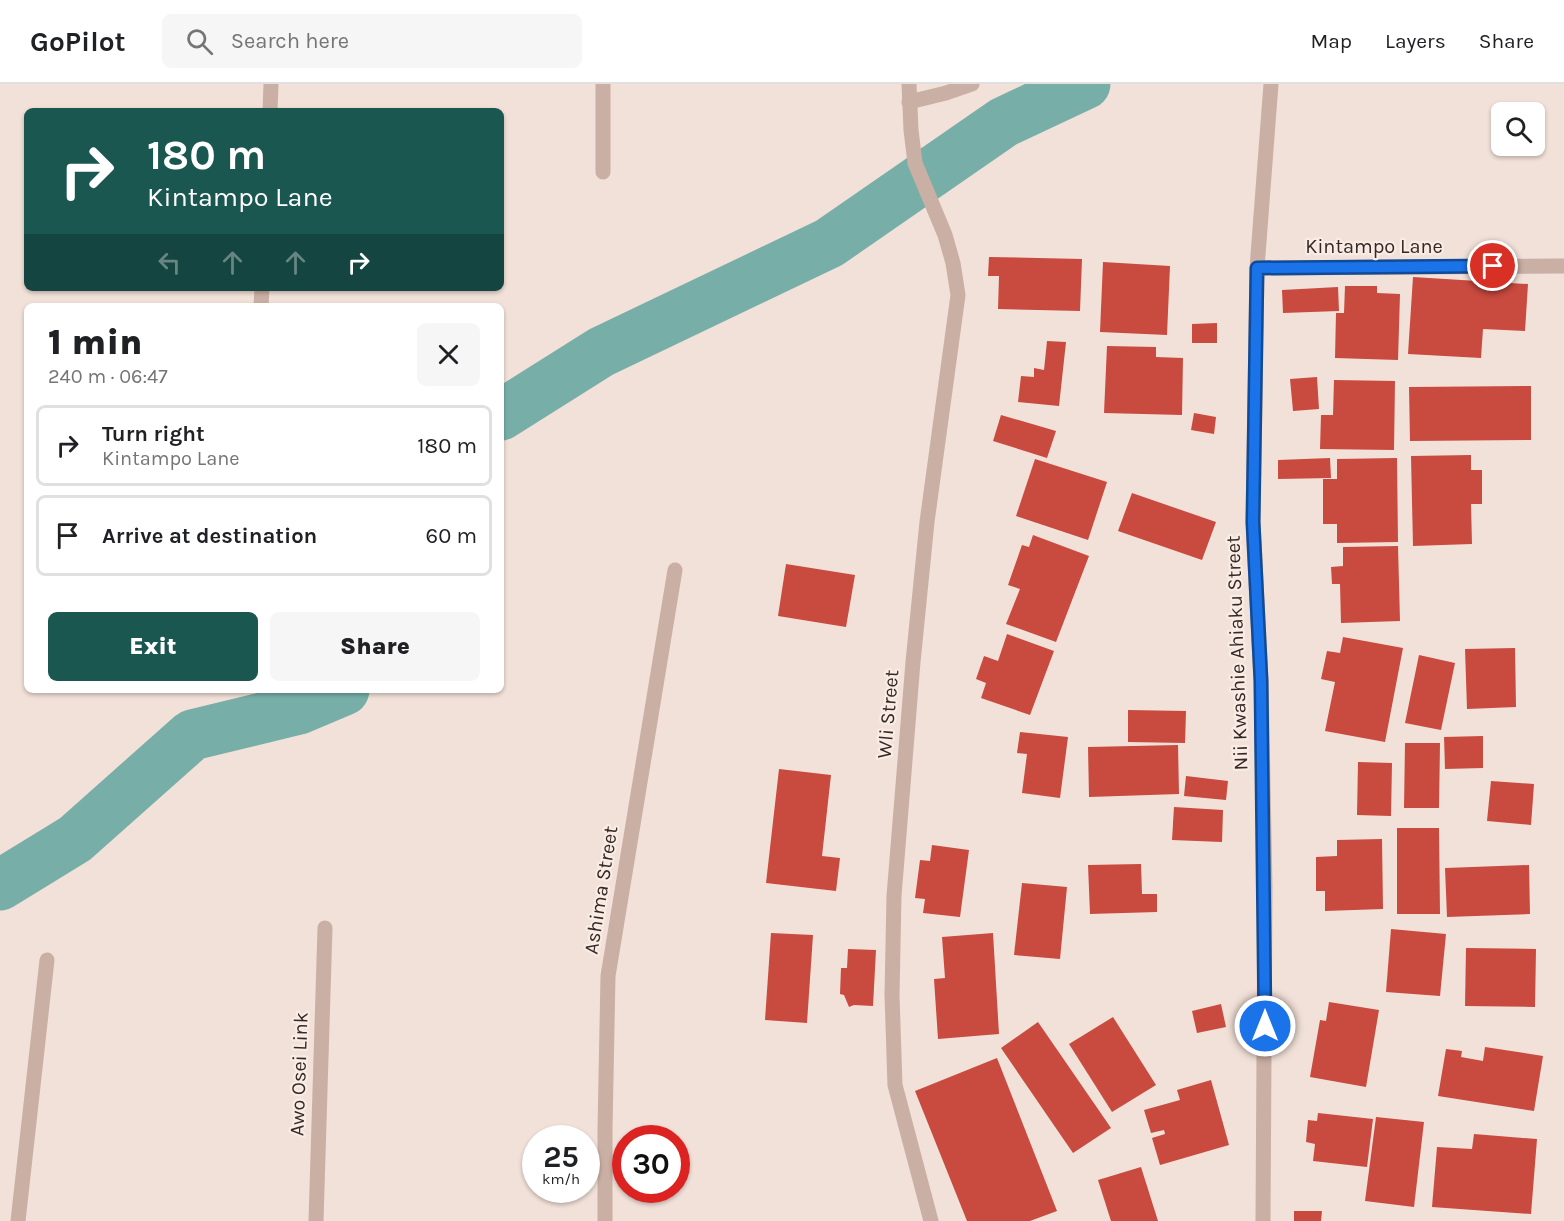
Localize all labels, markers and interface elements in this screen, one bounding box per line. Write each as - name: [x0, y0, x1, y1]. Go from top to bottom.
- search box: [162, 14, 582, 68]
- text: GoPilot: [30, 25, 126, 58]
- icon: search: [183, 25, 216, 58]
- text: Search here: [231, 28, 349, 54]
- text: Map: [1310, 29, 1352, 53]
- text: Layers: [1385, 29, 1446, 53]
- text: Share: [1479, 29, 1534, 53]
- map controls: [1491, 102, 1545, 156]
- button: search: [1491, 102, 1545, 156]
- text: 180 m: [147, 130, 266, 180]
- icon: right: [48, 132, 126, 210]
- text: Kintampo Lane: [147, 181, 333, 213]
- street label: Kintampo Lane: [1305, 235, 1443, 258]
- pin: [1467, 240, 1518, 291]
- icon: left: [153, 246, 186, 279]
- icon: ahead: [216, 246, 249, 279]
- icon: ahead: [279, 246, 312, 279]
- icon: right: [342, 246, 375, 279]
- icon: arrive: [1476, 249, 1509, 282]
- text: 1 min: [48, 321, 142, 363]
- button: close: [417, 323, 480, 386]
- text: 240 m · 06:47: [48, 365, 168, 388]
- text: Turn right: [102, 421, 205, 447]
- icon: right: [51, 429, 84, 462]
- text: 180 m: [417, 433, 477, 459]
- text: Kintampo Lane: [102, 447, 240, 470]
- icon: arrive: [51, 519, 84, 552]
- text: Arrive at destination: [102, 523, 317, 549]
- text: 60 m: [426, 523, 477, 549]
- street label: Nii Kwashie Ahiaku Street: [1221, 535, 1253, 771]
- button: Exit: [48, 612, 258, 681]
- button: Share: [270, 612, 480, 681]
- street label: Wli Street: [873, 668, 903, 759]
- street label: Ashima Street: [580, 824, 623, 956]
- position arrow: [1233, 994, 1297, 1058]
- street label: Awo Osei Link: [285, 1012, 313, 1136]
- speed limit sign: 30: [612, 1125, 690, 1203]
- text: 25: [543, 1139, 579, 1175]
- text: km/h: [542, 1170, 580, 1188]

